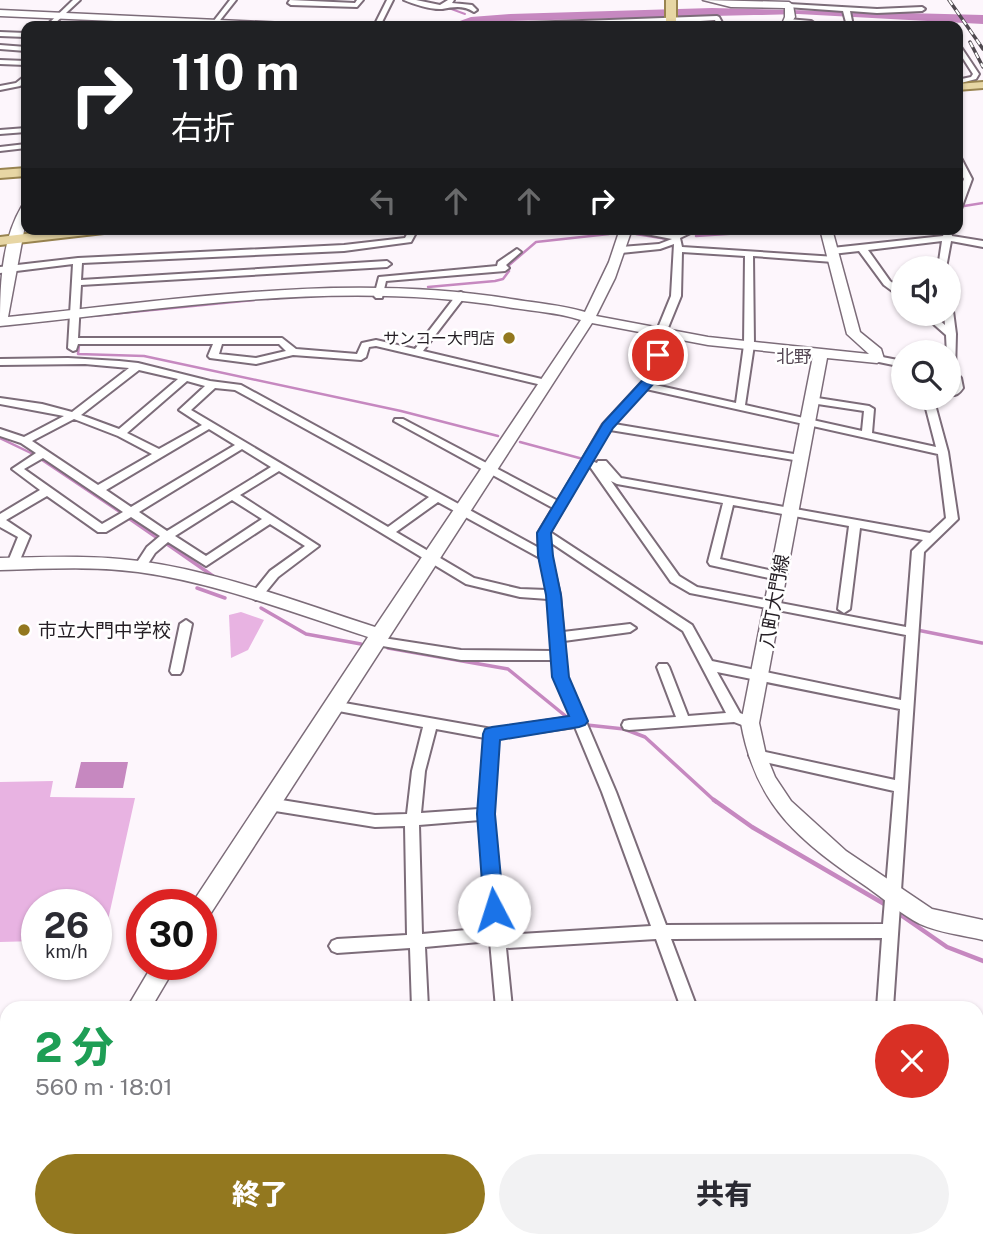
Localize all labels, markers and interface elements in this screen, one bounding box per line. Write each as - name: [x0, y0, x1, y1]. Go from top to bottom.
- text: 110 m: [171, 43, 299, 101]
- icon: right: [56, 49, 147, 140]
- text: 右折: [171, 109, 235, 146]
- icon: left: [364, 182, 402, 220]
- icon: ahead: [437, 182, 475, 220]
- icon: ahead: [510, 182, 548, 220]
- icon: right: [583, 182, 621, 220]
- map controls: [891, 256, 961, 410]
- button: sound: [891, 256, 961, 326]
- pin: [628, 325, 688, 385]
- place label: サンコー大門店: [383, 329, 495, 348]
- marker: サンコー大門店: [501, 330, 517, 346]
- icon: arrive: [639, 336, 677, 374]
- button: search: [891, 340, 961, 410]
- district label: 北野: [776, 346, 812, 367]
- street label: 八町大門線: [755, 552, 793, 650]
- place label: 市立大門中学校: [38, 619, 171, 641]
- marker: 市立大門中学校: [16, 622, 32, 638]
- position arrow: [457, 873, 531, 947]
- speed limit sign: 30: [126, 889, 217, 980]
- text: 26: [44, 905, 89, 946]
- text: km/h: [45, 941, 88, 962]
- text: 2 分: [35, 1022, 114, 1071]
- button: close: [875, 1024, 949, 1098]
- text: 560 m · 18:01: [35, 1073, 173, 1100]
- button: 終了: [35, 1154, 485, 1234]
- button: 共有: [499, 1154, 949, 1234]

